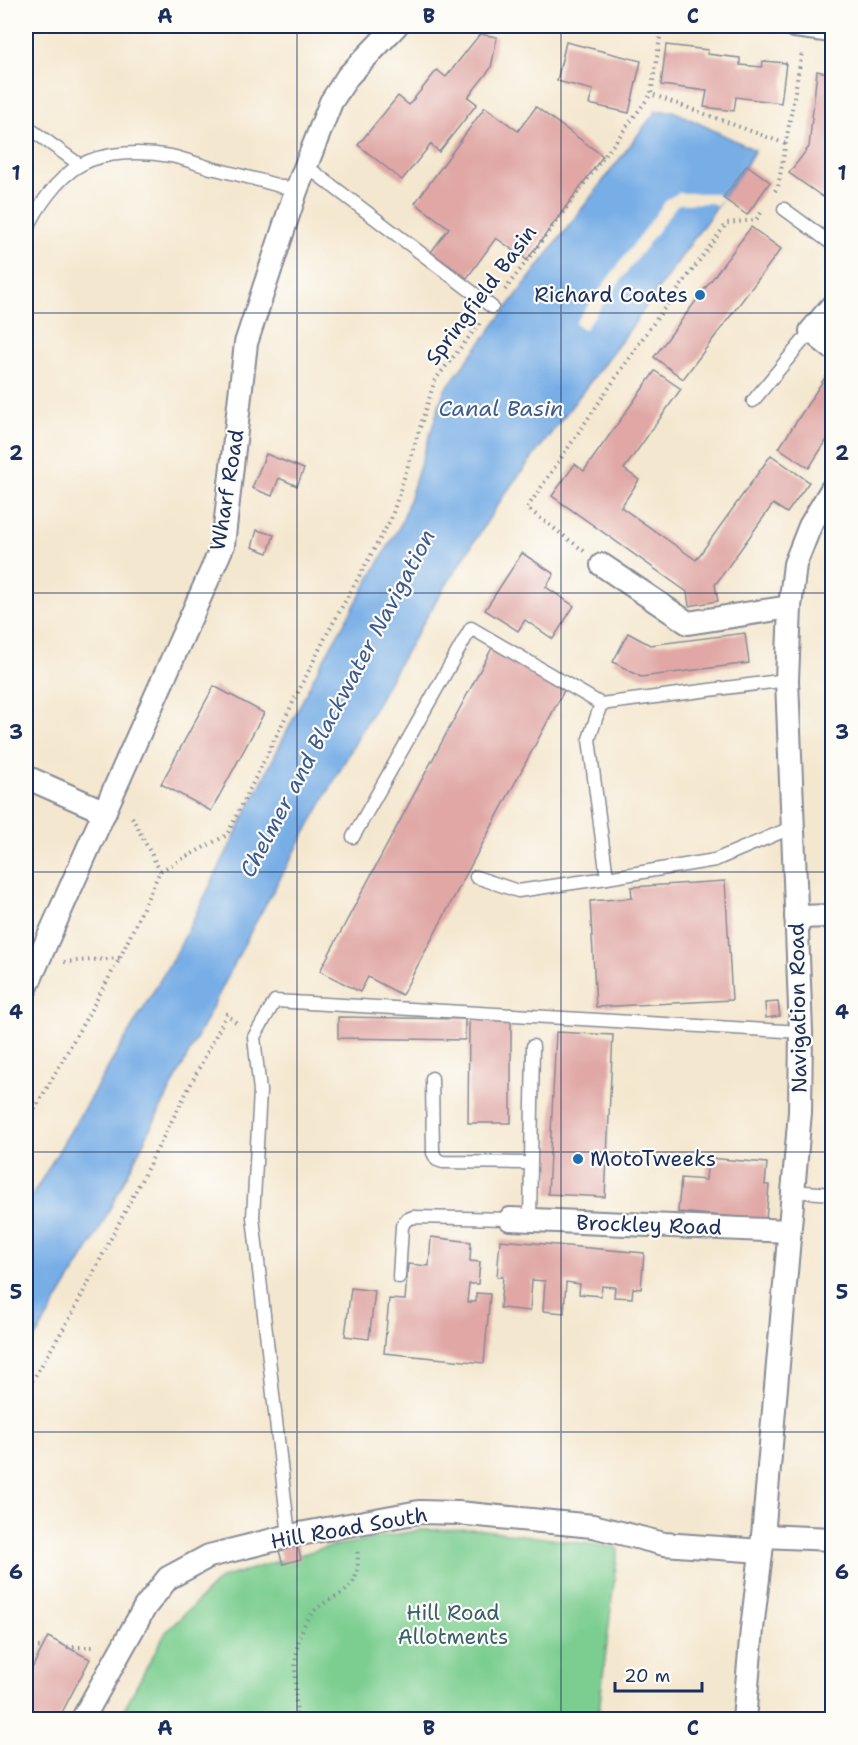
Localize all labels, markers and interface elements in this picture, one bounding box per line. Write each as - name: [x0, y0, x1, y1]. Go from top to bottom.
- text: A: [157, 3, 173, 29]
- text: B: [423, 3, 435, 29]
- text: C: [687, 3, 699, 29]
- text: 1: [11, 160, 21, 186]
- text: 1: [837, 160, 847, 186]
- street label: Springfield Basin: [419, 219, 543, 371]
- place label: Richard Coates: [534, 281, 688, 309]
- marker: Richard Coates: [693, 288, 707, 302]
- water label: Canal Basin: [439, 394, 563, 423]
- street label: Wharf Road: [204, 427, 250, 553]
- text: 2: [9, 440, 23, 466]
- text: 2: [835, 440, 849, 466]
- water label: Chelmer and Blackwater Navigation: [233, 524, 442, 882]
- text: 3: [9, 719, 23, 745]
- text: 3: [835, 719, 849, 745]
- street label: Navigation Road: [783, 923, 813, 1093]
- text: 4: [9, 999, 23, 1025]
- text: 4: [835, 999, 849, 1025]
- place label: MotoTweeks: [590, 1145, 716, 1173]
- marker: MotoTweeks: [571, 1152, 585, 1166]
- street label: Brockley Road: [576, 1208, 722, 1242]
- text: 5: [10, 1279, 22, 1305]
- text: 5: [836, 1279, 848, 1305]
- street label: Hill Road South: [268, 1500, 430, 1556]
- text: 6: [9, 1559, 23, 1585]
- text: 6: [835, 1559, 849, 1585]
- park label: Hill Road Allotments: [398, 1599, 508, 1651]
- scale bar: [615, 1655, 702, 1693]
- text: 20 m: [624, 1664, 670, 1688]
- text: A: [157, 1715, 173, 1741]
- text: B: [423, 1715, 435, 1741]
- text: C: [687, 1715, 699, 1741]

